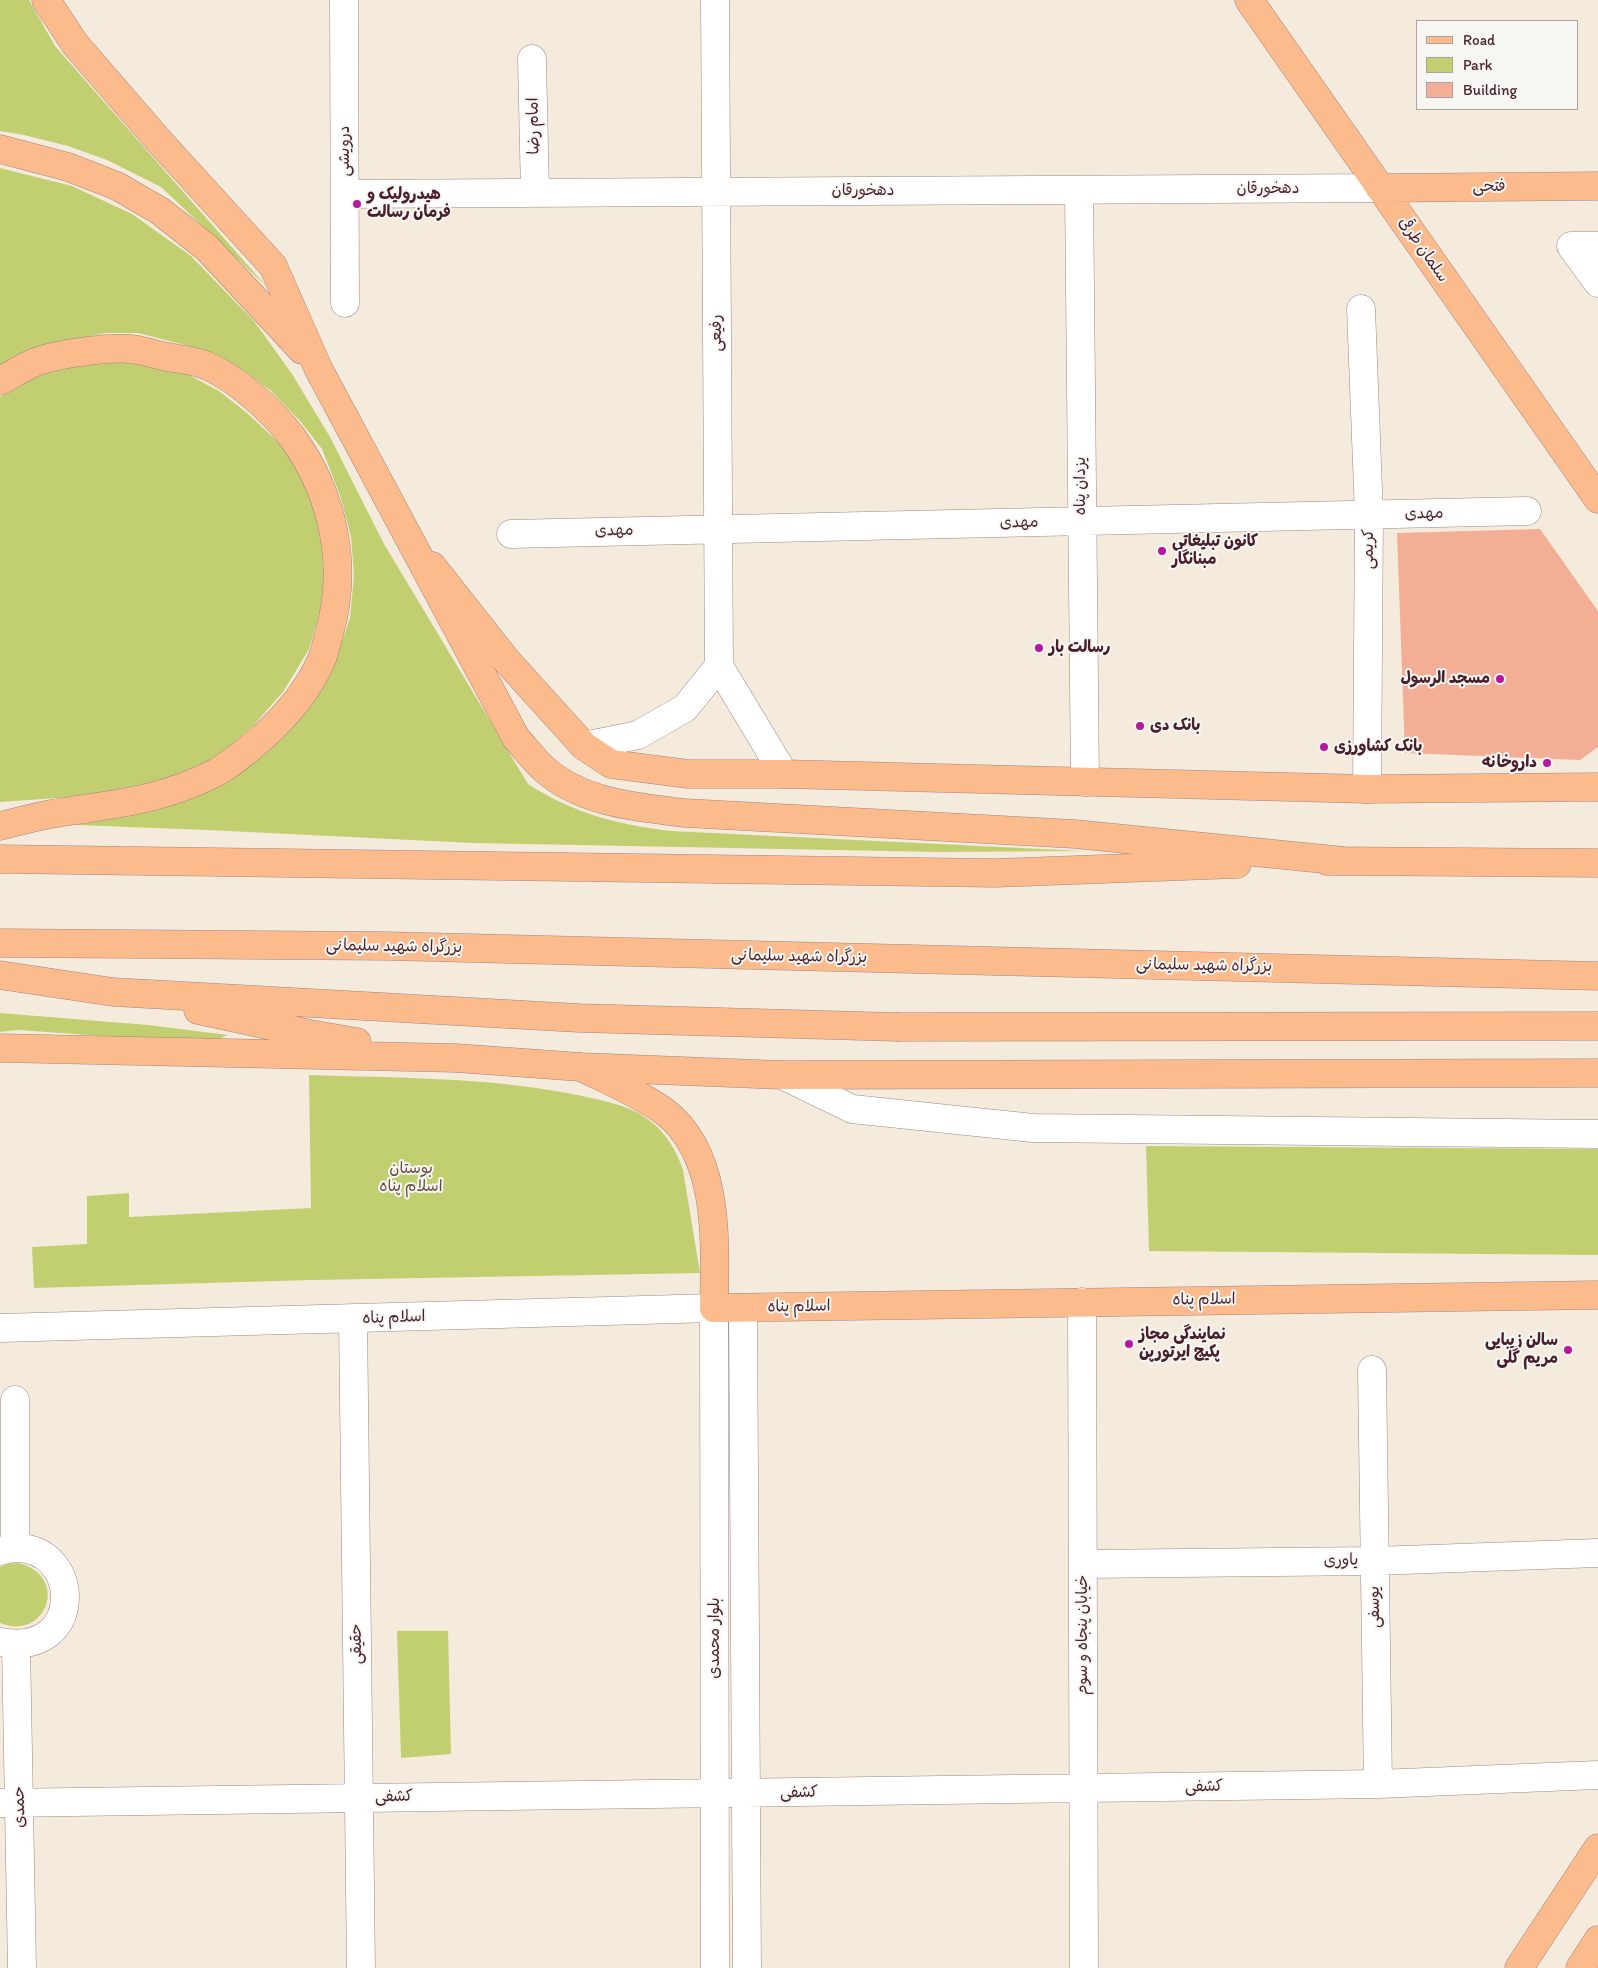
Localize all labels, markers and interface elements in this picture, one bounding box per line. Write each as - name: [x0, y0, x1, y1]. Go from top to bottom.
- legend: [1416, 20, 1578, 110]
- text: Road: [1463, 31, 1495, 49]
- text: Park: [1463, 56, 1493, 74]
- text: Building: [1463, 81, 1517, 99]
- street label: امام رضا: [524, 97, 544, 155]
- street label: درویشی: [335, 125, 355, 177]
- street label: فتحی: [1472, 177, 1506, 197]
- street label: دهخورقان: [1236, 179, 1300, 199]
- street label: دهخورقان: [831, 181, 895, 201]
- place label: هیدرولیک و فرمان رسالت: [367, 185, 451, 223]
- marker: هیدرولیک و فرمان رسالت: [351, 198, 363, 210]
- street label: سلمان طرقی: [1394, 214, 1452, 286]
- street label: رفیعی: [707, 314, 727, 352]
- street label: یزدان پناه: [1071, 457, 1091, 515]
- street label: مهدی: [1404, 504, 1444, 524]
- street label: مهدی: [999, 513, 1039, 533]
- street label: مهدی: [594, 521, 634, 541]
- street label: کریمی: [1359, 529, 1379, 569]
- place label: کانون تبلیغاتی مبنانگار: [1172, 532, 1258, 570]
- marker: کانون تبلیغاتی مبنانگار: [1156, 545, 1168, 557]
- place label: رسالت بار: [1049, 638, 1111, 658]
- marker: رسالت بار: [1033, 642, 1045, 654]
- place label: مسجد الرسول: [1400, 669, 1490, 689]
- marker: مسجد الرسول: [1494, 673, 1506, 685]
- place label: بانک دی: [1150, 716, 1200, 736]
- marker: بانک دی: [1134, 720, 1146, 732]
- place label: بانک کشاورزی: [1334, 737, 1422, 757]
- marker: بانک کشاورزی: [1318, 741, 1330, 753]
- place label: داروخانه: [1482, 753, 1537, 773]
- marker: داروخانه: [1541, 757, 1553, 769]
- street label: بزرگراه شهید سلیمانی: [326, 936, 462, 958]
- street label: بزرگراه شهید سلیمانی: [731, 946, 867, 968]
- street label: بزرگراه شهید سلیمانی: [1136, 955, 1272, 977]
- park label: بوستان اسلام پناه: [379, 1159, 443, 1197]
- street label: اسلام پناه: [1172, 1290, 1236, 1310]
- street label: اسلام پناه: [767, 1297, 831, 1317]
- street label: اسلام پناه: [362, 1307, 426, 1329]
- place label: نمایندگی مجاز پکیج ایرتورپن: [1139, 1325, 1226, 1363]
- place label: سالن زیبایی مریم گلی: [1485, 1331, 1558, 1369]
- marker: نمایندگی مجاز پکیج ایرتورپن: [1123, 1338, 1135, 1350]
- marker: سالن زیبایی مریم گلی: [1562, 1344, 1574, 1356]
- street label: یاوری: [1324, 1551, 1358, 1571]
- street label: خیابان پنجاه و سوم: [1073, 1575, 1093, 1695]
- street label: یوسفی: [1365, 1586, 1385, 1628]
- street label: بلوار محمدی: [705, 1597, 725, 1679]
- street label: حقیقی: [347, 1623, 367, 1665]
- street label: کشفی: [1185, 1777, 1223, 1797]
- street label: کشفی: [780, 1783, 818, 1803]
- street label: حمدی: [10, 1786, 30, 1828]
- street label: کشفی: [375, 1787, 413, 1807]

